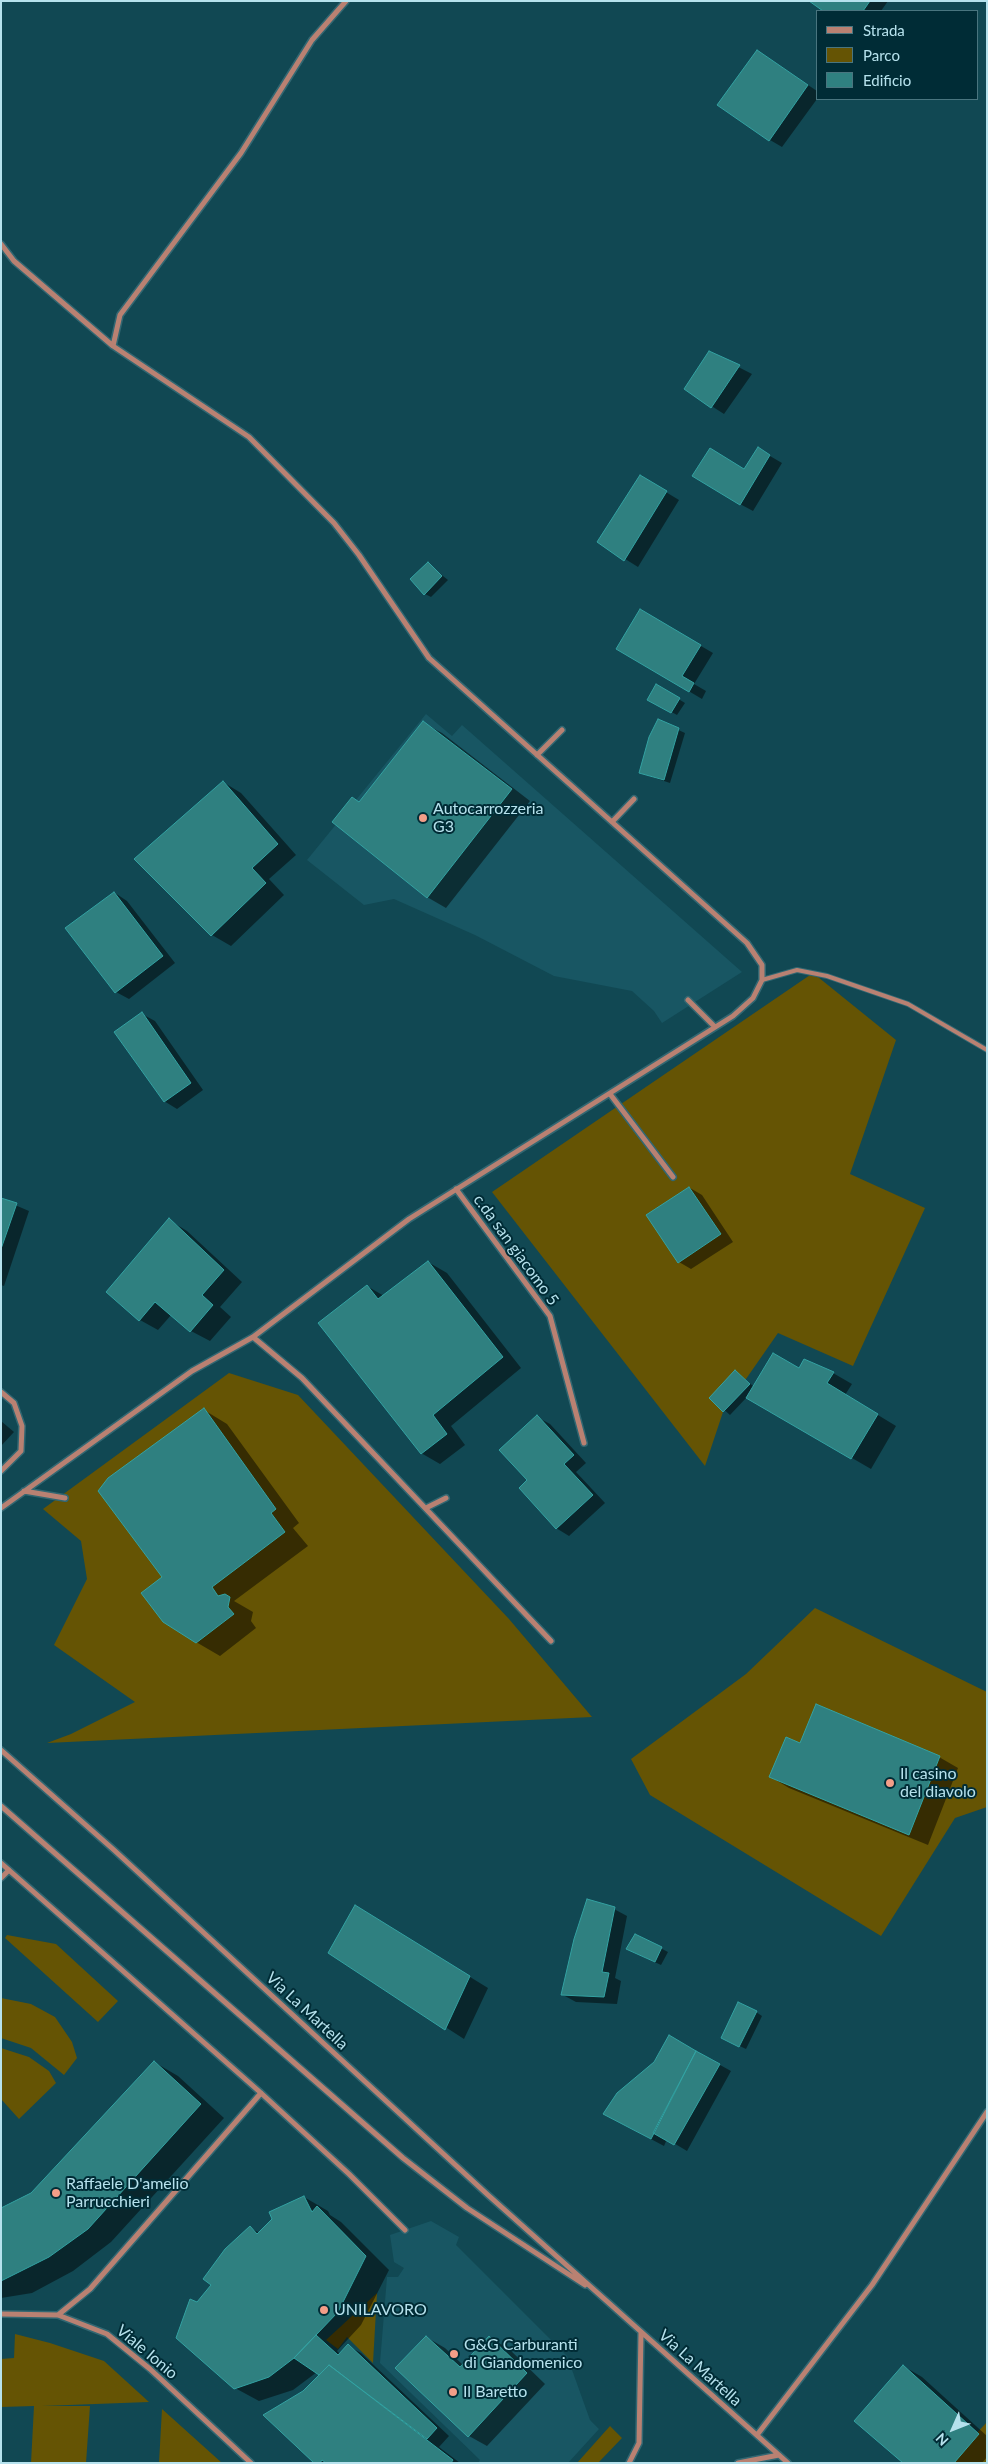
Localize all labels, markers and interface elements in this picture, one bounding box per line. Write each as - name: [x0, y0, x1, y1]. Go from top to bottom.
- legend: [816, 10, 978, 100]
- text: Strada: [863, 21, 905, 39]
- text: Parco: [863, 46, 900, 64]
- text: Edificio: [863, 71, 911, 89]
- place label: Autocarrozzeria G3: [433, 799, 544, 837]
- marker: Autocarrozzeria G3: [417, 812, 429, 824]
- street label: c.da san giacomo 5: [469, 1191, 563, 1309]
- place label: Il casino del diavolo: [900, 1764, 976, 1802]
- marker: Il casino del diavolo: [884, 1777, 896, 1789]
- street label: Via La Martella: [262, 1968, 352, 2054]
- place label: Raffaele D'amelio Parrucchieri: [66, 2174, 189, 2212]
- marker: Raffaele D'amelio Parrucchieri: [50, 2187, 62, 2199]
- place label: UNILAVORO: [334, 2300, 427, 2320]
- marker: UNILAVORO: [318, 2304, 330, 2316]
- street label: Viale Ionio: [112, 2321, 182, 2383]
- street label: Via La Martella: [655, 2326, 745, 2410]
- place label: G&G Carburanti di Giandomenico: [464, 2335, 582, 2373]
- marker: G&G Carburanti di Giandomenico: [448, 2348, 460, 2360]
- place label: Il Baretto: [463, 2382, 527, 2402]
- marker: Il Baretto: [447, 2386, 459, 2398]
- north arrow: [928, 2404, 978, 2454]
- text: N: [932, 2430, 952, 2450]

